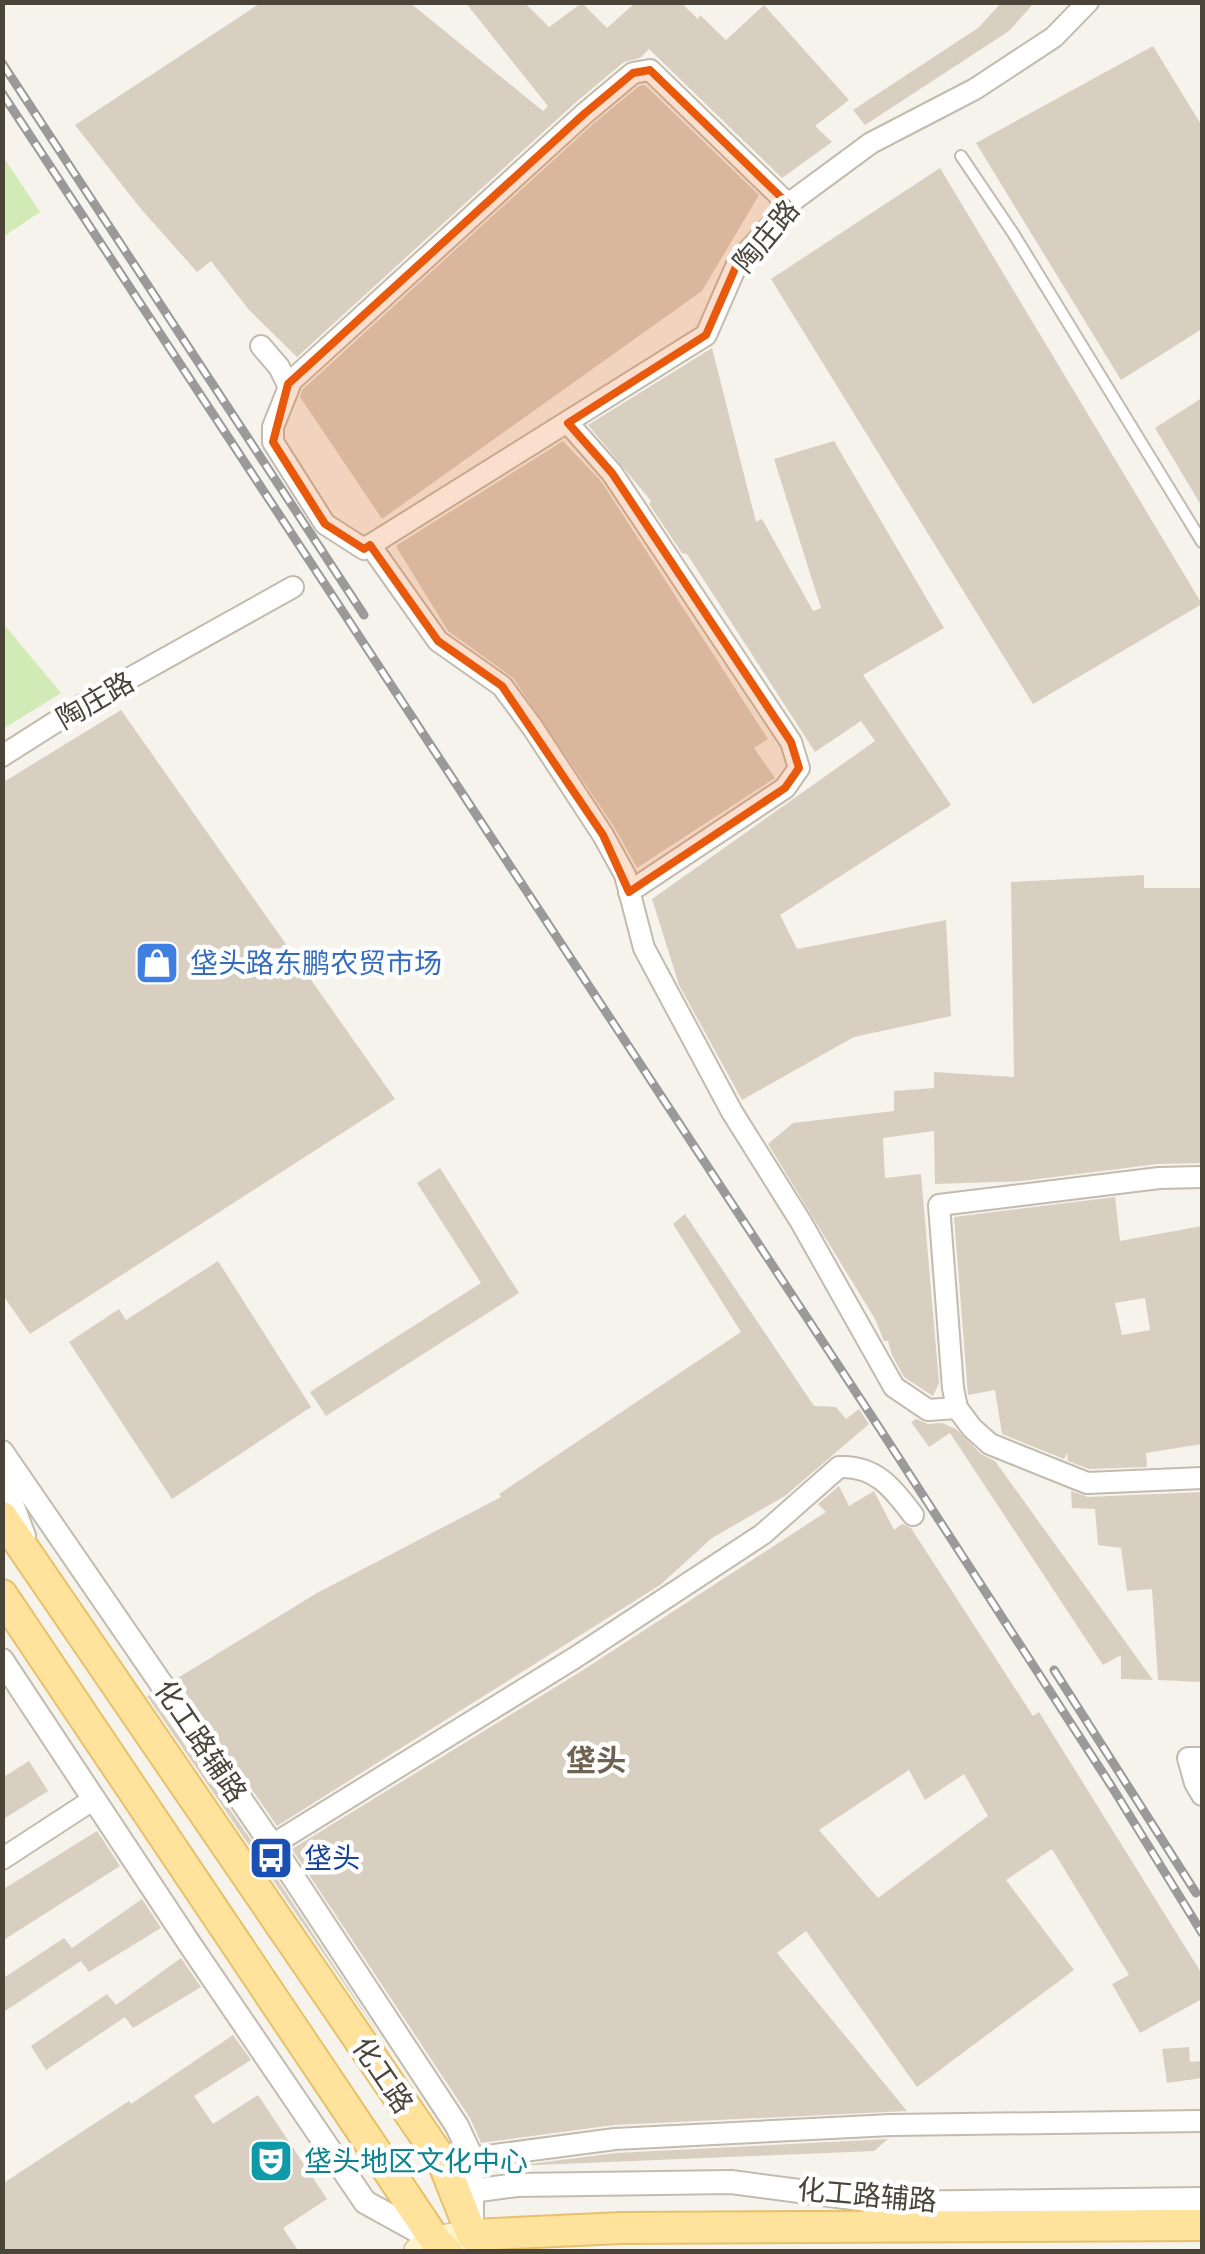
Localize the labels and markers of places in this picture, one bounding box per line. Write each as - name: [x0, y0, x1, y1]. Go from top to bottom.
- shop icon: 垡头路东鹏农贸市场: [134, 940, 180, 986]
- place label: 垡头路东鹏农贸市场: [190, 945, 442, 980]
- bus stop icon: 垡头: [248, 1835, 294, 1881]
- place label: 垡头: [304, 1840, 360, 1875]
- theatre icon: 垡头地区文化中心: [248, 2138, 294, 2184]
- place label: 垡头地区文化中心: [304, 2143, 528, 2178]

